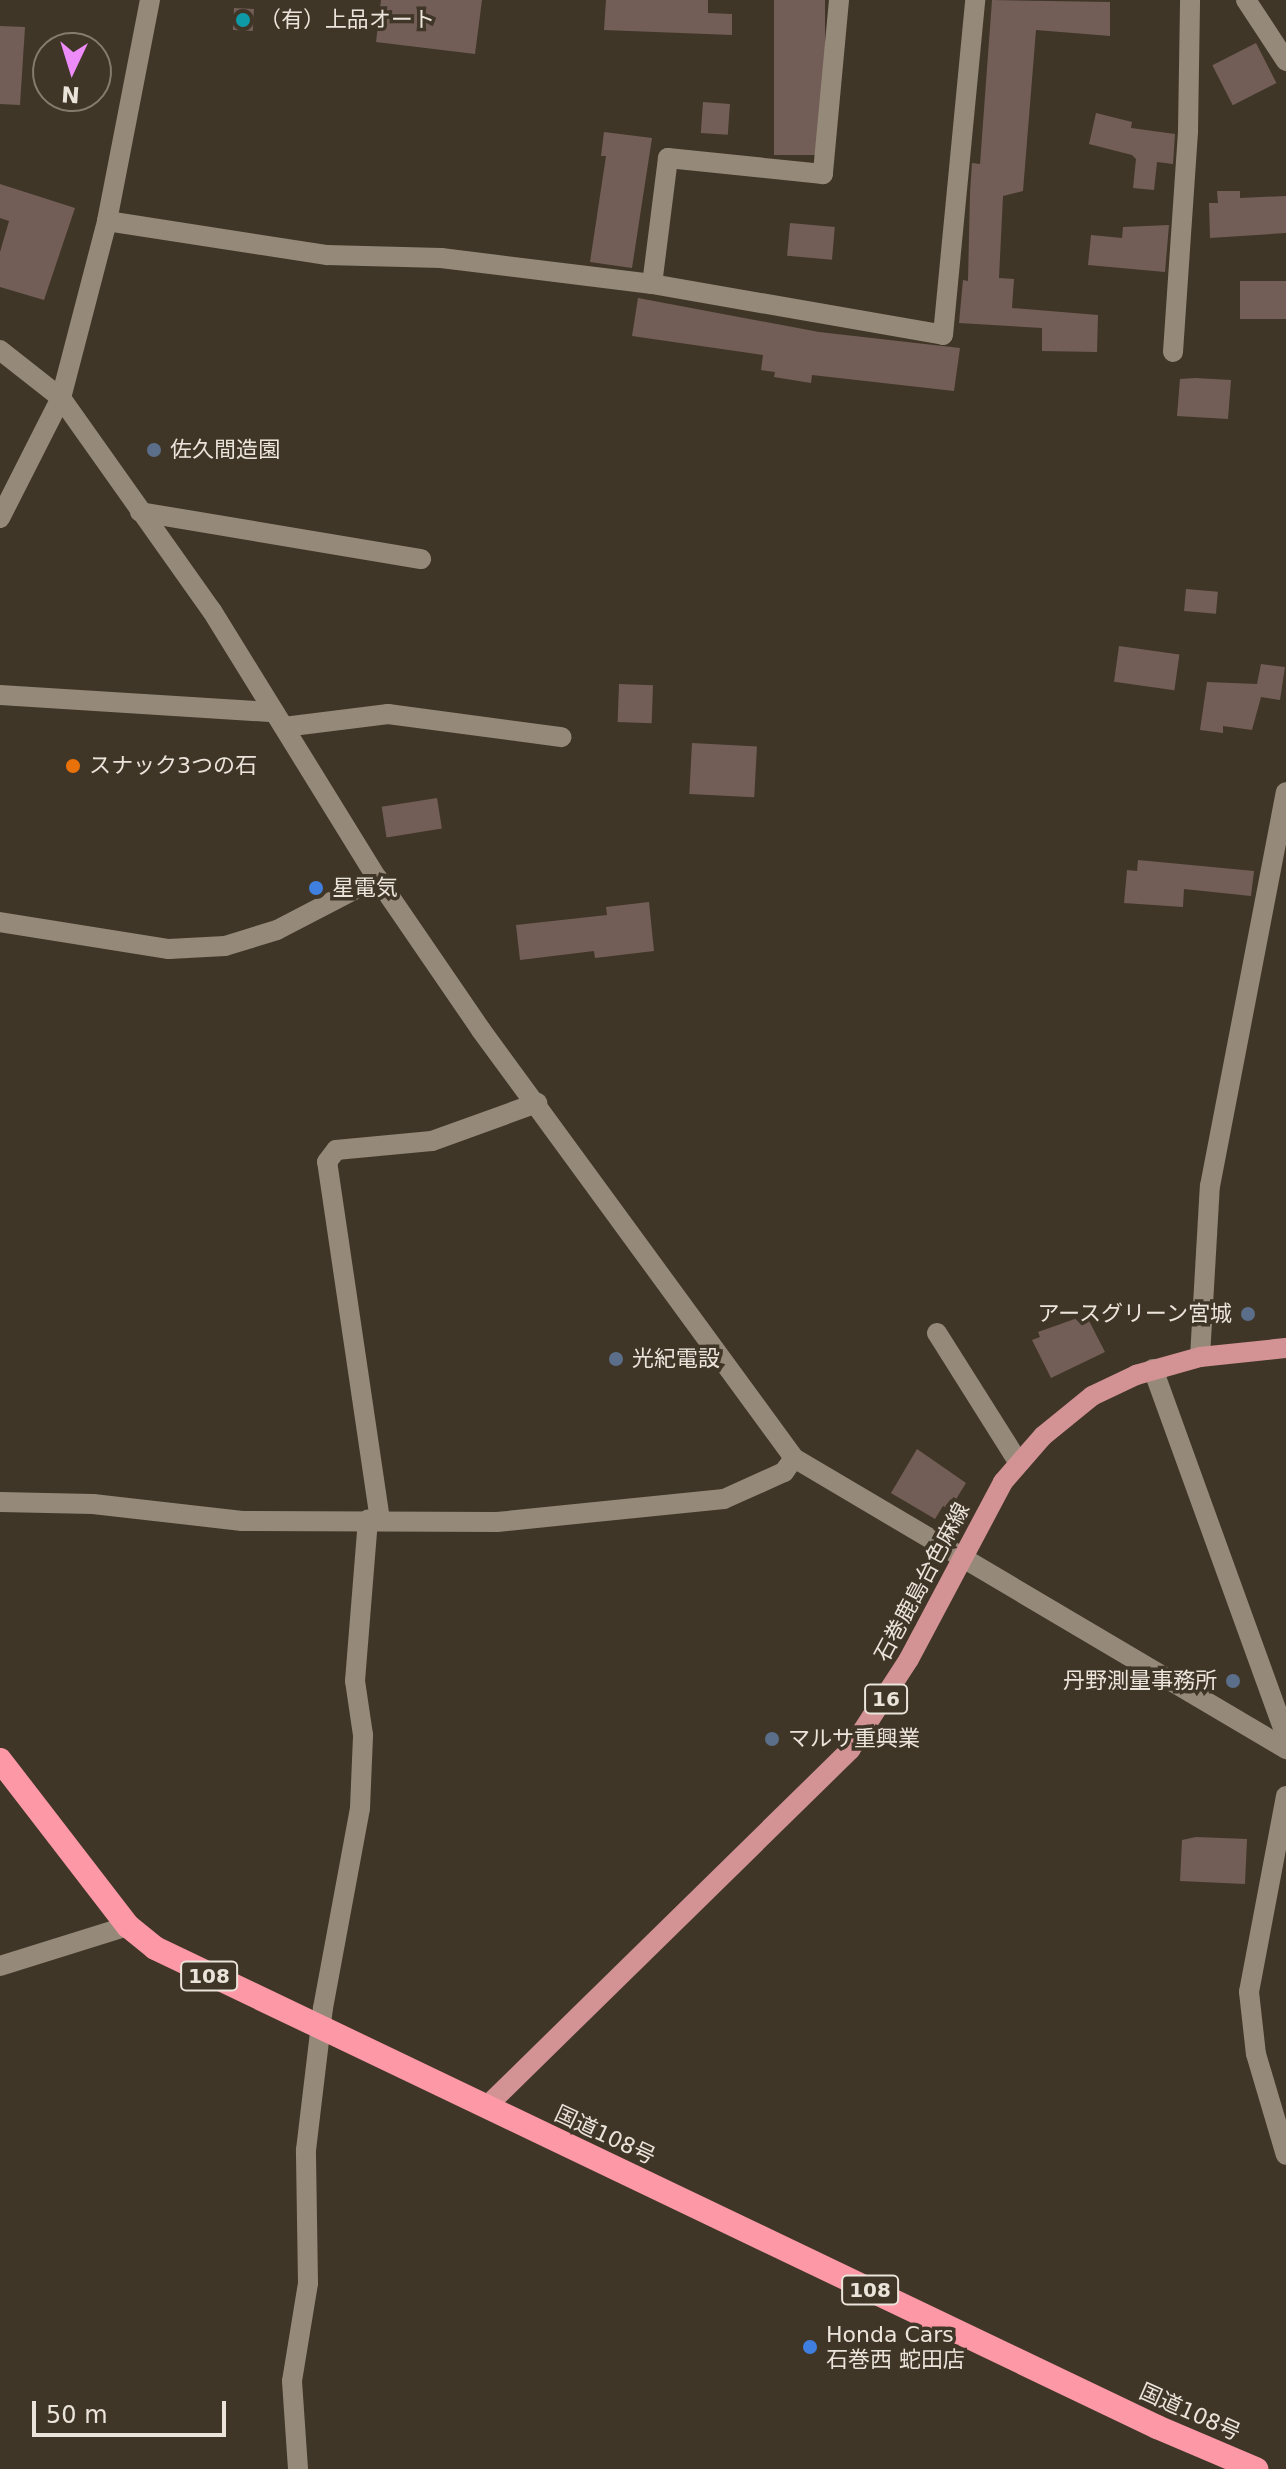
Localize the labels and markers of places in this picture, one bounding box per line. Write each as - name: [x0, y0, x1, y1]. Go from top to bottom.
- place label: （有）上品オート: [259, 7, 435, 33]
- marker: （有）上品オート: [234, 11, 252, 29]
- place label: 佐久間造園: [170, 437, 280, 463]
- marker: 佐久間造園: [145, 441, 163, 459]
- place label: スナック3つの石: [89, 753, 257, 779]
- marker: スナック3つの石: [64, 757, 82, 775]
- place label: 星電気: [332, 875, 398, 901]
- marker: 星電気: [307, 879, 325, 897]
- place label: アースグリーン宮城: [1035, 1301, 1232, 1327]
- marker: アースグリーン宮城: [1239, 1305, 1257, 1323]
- place label: 光紀電設: [632, 1346, 720, 1372]
- marker: 光紀電設: [607, 1350, 625, 1368]
- place label: 丹野測量事務所: [1063, 1668, 1217, 1694]
- marker: 丹野測量事務所: [1224, 1672, 1242, 1690]
- place label: マルサ重興業: [788, 1726, 920, 1752]
- marker: マルサ重興業: [763, 1730, 781, 1748]
- place label: Honda Cars 石巻西 蛇田店: [826, 2321, 965, 2372]
- marker: Honda Cars 石巻西 蛇田店: [801, 2338, 819, 2356]

